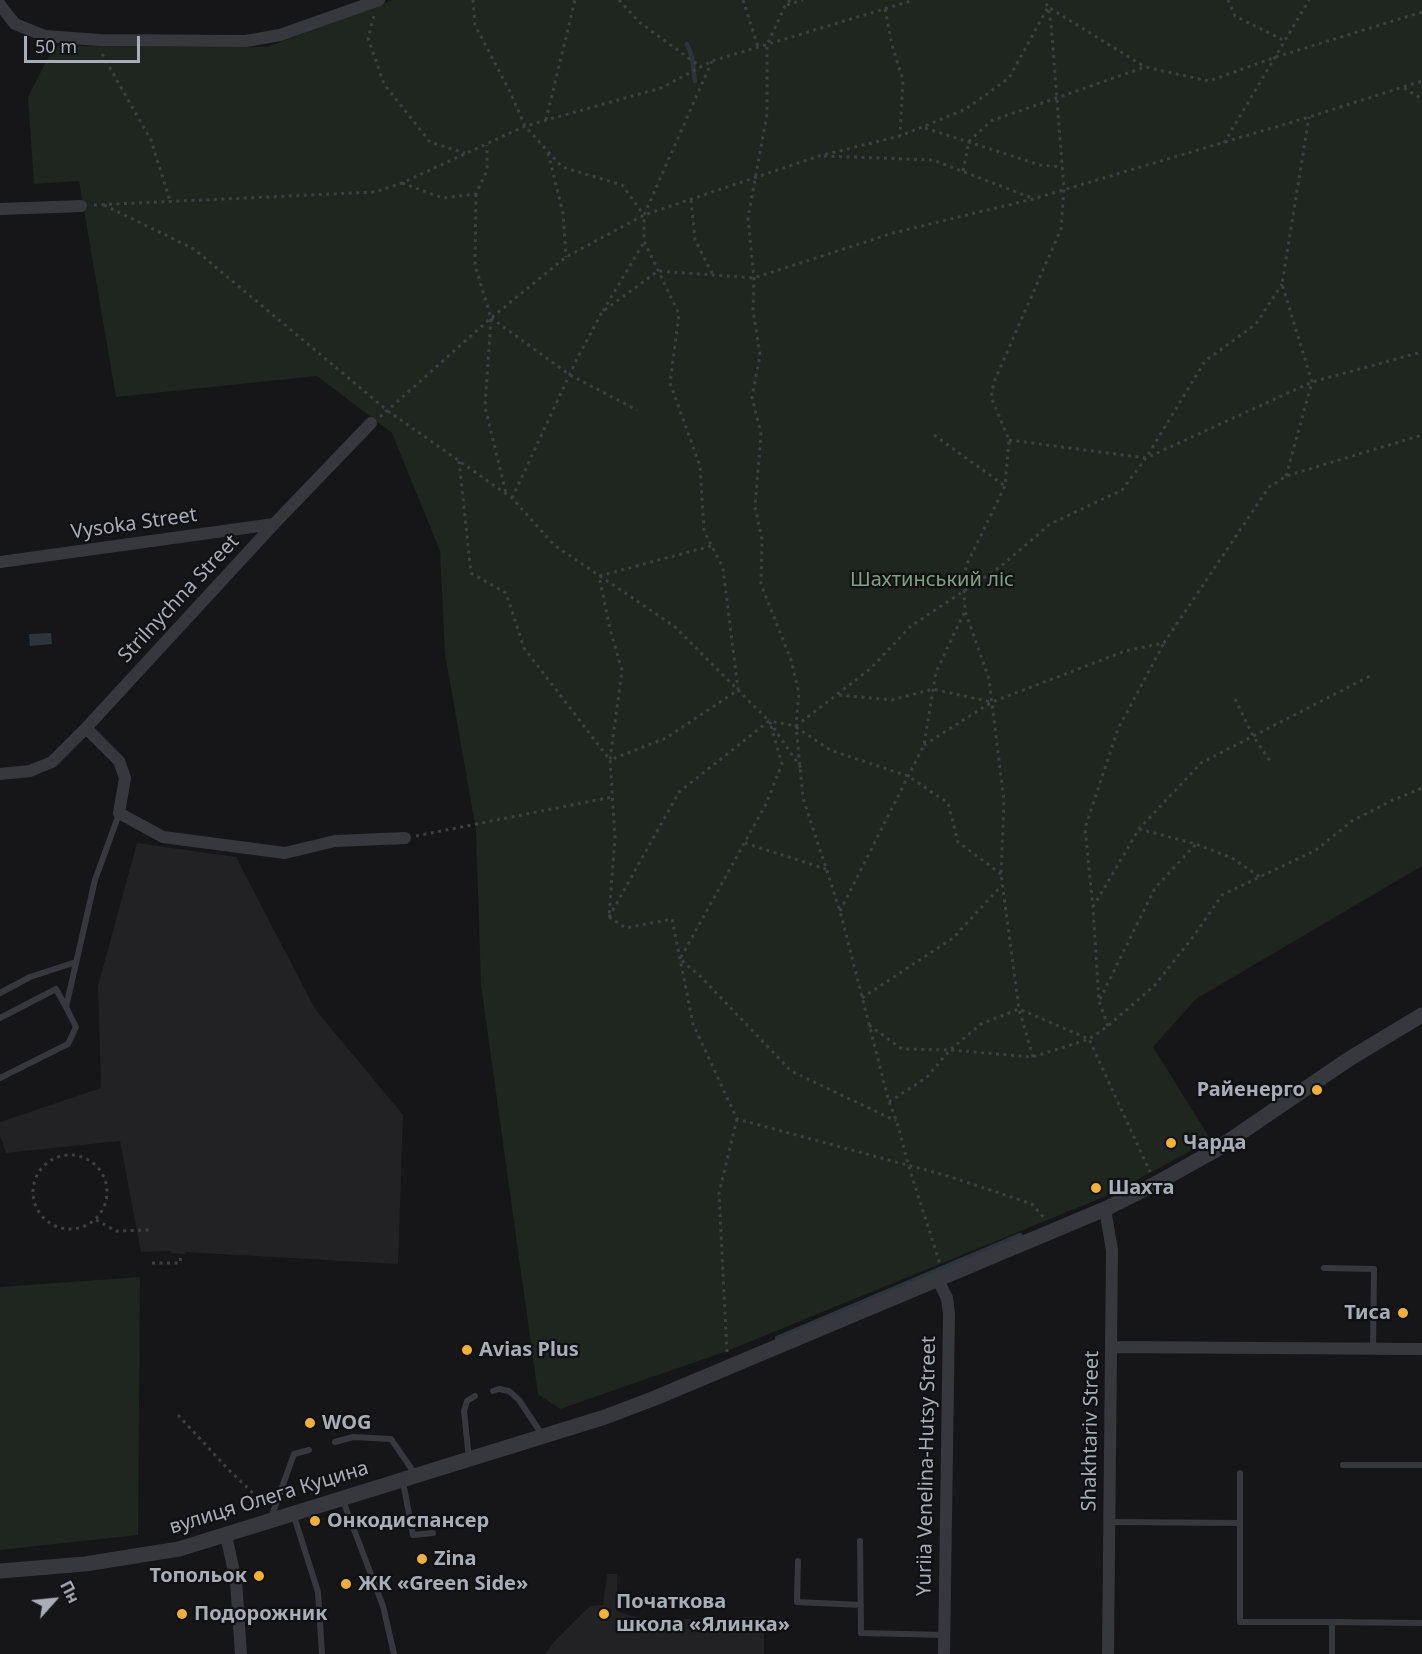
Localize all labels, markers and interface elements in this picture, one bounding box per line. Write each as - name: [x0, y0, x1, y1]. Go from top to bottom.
- scale bar: [27, 24, 142, 62]
- text: 50 m: [35, 34, 77, 58]
- street label: Vysoka Street: [70, 503, 198, 545]
- street label: Strilnychna Street: [114, 530, 244, 668]
- park label: Шахтинський ліс: [850, 568, 1014, 592]
- place label: Райенерго: [1197, 1078, 1305, 1102]
- marker: Райенерго: [1310, 1083, 1324, 1097]
- place label: Чарда: [1183, 1131, 1246, 1155]
- marker: Чарда: [1164, 1136, 1178, 1150]
- place label: Шахта: [1108, 1176, 1174, 1200]
- marker: Шахта: [1089, 1181, 1103, 1195]
- place label: Тиса: [1344, 1301, 1391, 1325]
- marker: Тиса: [1396, 1306, 1410, 1320]
- street label: Yuriia Venelina-Hutsy Street: [913, 1336, 941, 1596]
- place label: Avias Plus: [479, 1338, 579, 1362]
- marker: Avias Plus: [460, 1343, 474, 1357]
- street label: Shakhtariv Street: [1078, 1350, 1104, 1512]
- place label: WOG: [322, 1411, 371, 1435]
- marker: WOG: [303, 1416, 317, 1430]
- street label: вулиця Олега Куцина: [167, 1456, 371, 1540]
- place label: Онкодиспансер: [327, 1509, 489, 1533]
- marker: Онкодиспансер: [308, 1514, 322, 1528]
- place label: Zina: [434, 1547, 477, 1571]
- marker: Zina: [415, 1552, 429, 1566]
- place label: Топольок: [149, 1564, 247, 1588]
- marker: Топольок: [252, 1569, 266, 1583]
- north arrow: [24, 1570, 84, 1630]
- place label: ЖК «Green Side»: [358, 1572, 528, 1596]
- text: Пн: [55, 1577, 85, 1607]
- marker: ЖК «Green Side»: [339, 1577, 353, 1591]
- place label: Початкова школа «Ялинка»: [616, 1590, 790, 1637]
- place label: Подорожник: [194, 1602, 328, 1626]
- marker: Подорожник: [175, 1607, 189, 1621]
- marker: Початкова школа «Ялинка»: [597, 1607, 611, 1621]

